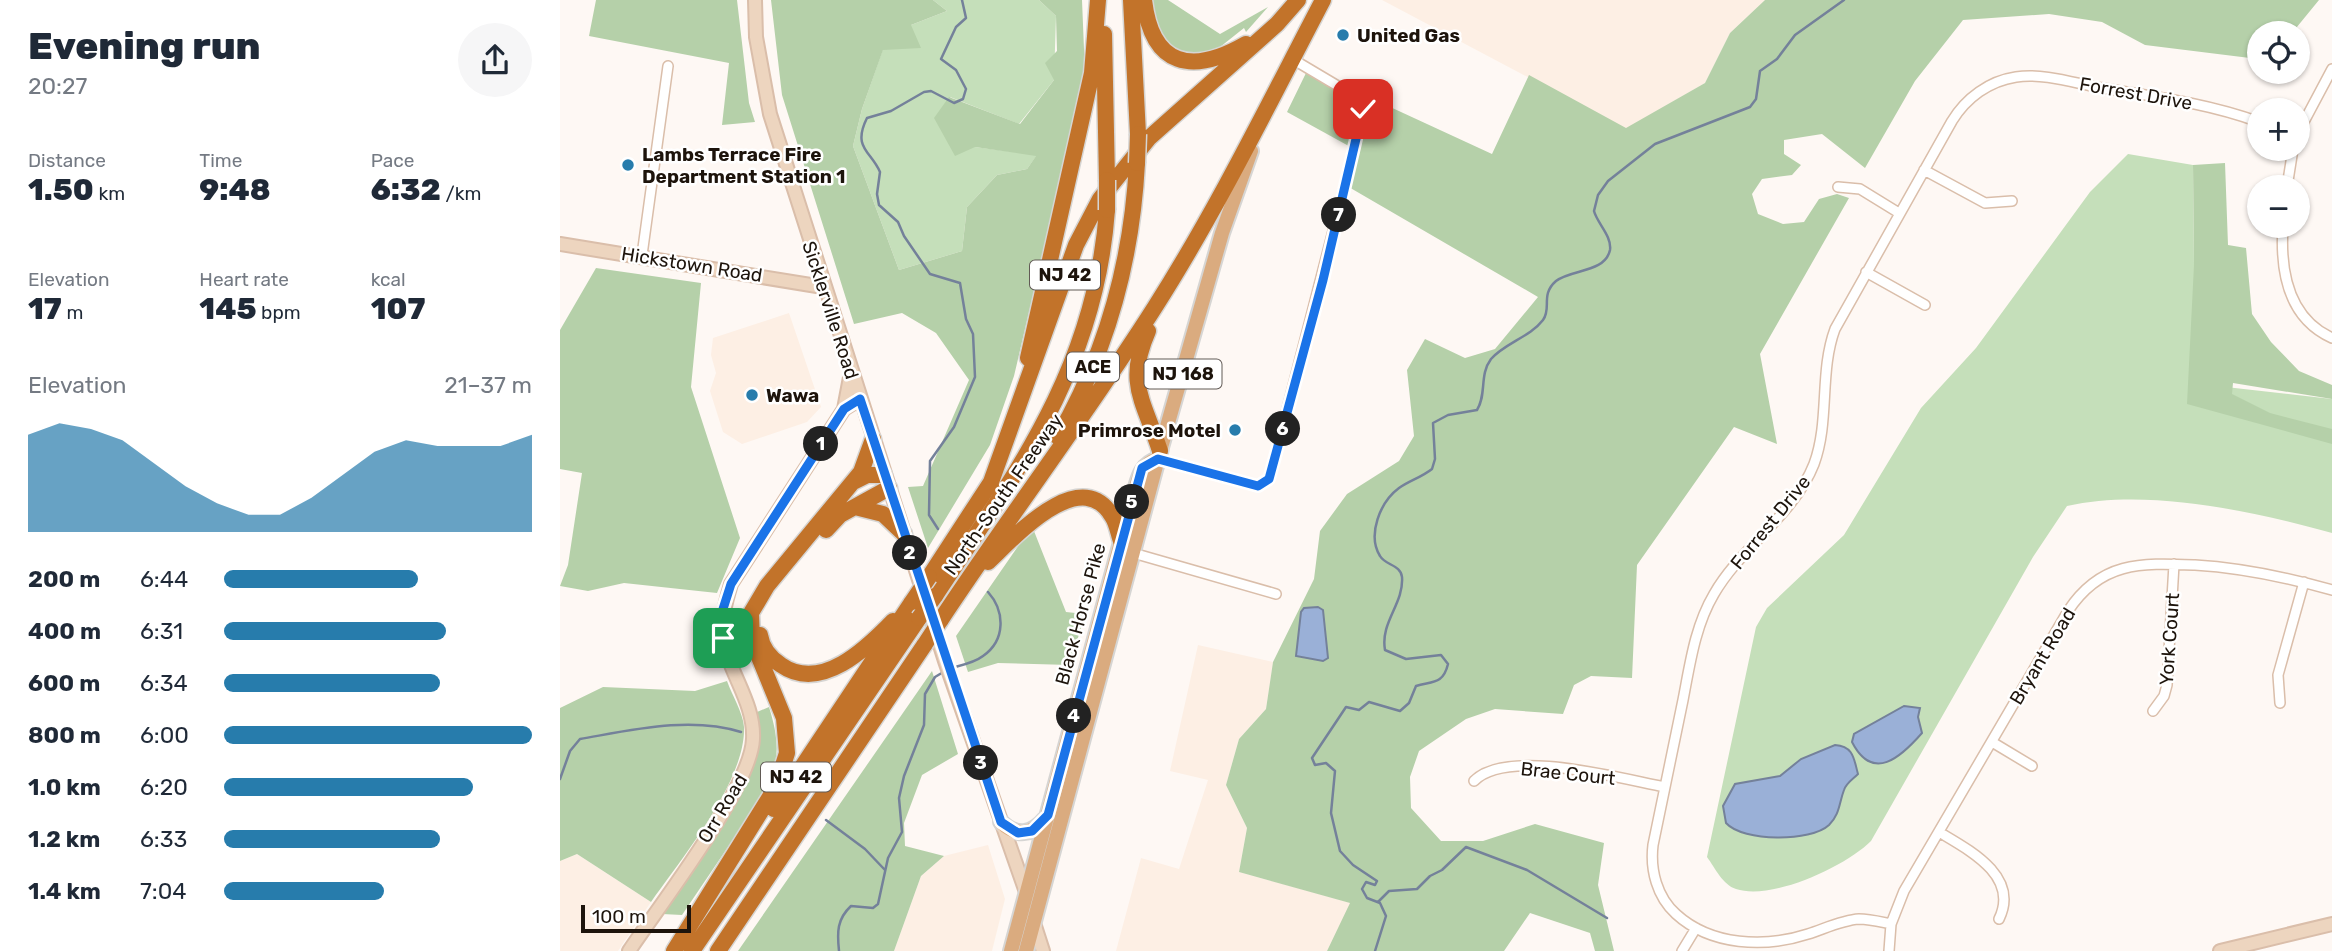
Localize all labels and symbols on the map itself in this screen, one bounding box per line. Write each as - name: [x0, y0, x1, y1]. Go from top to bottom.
- place label: United Gas: [1357, 24, 1460, 47]
- marker: United Gas: [1335, 27, 1351, 43]
- street label: Forrest Drive: [2078, 72, 2194, 115]
- pin: [1333, 79, 1393, 139]
- place label: Lambs Terrace Fire Department Station 1: [642, 143, 846, 188]
- marker: Lambs Terrace Fire Department Station 1: [620, 157, 636, 173]
- pin: 7: [1322, 198, 1356, 232]
- street label: Sicklerville Road: [797, 238, 864, 382]
- street label: Hickstown Road: [620, 242, 764, 287]
- road number: NJ 42: [1030, 260, 1100, 290]
- road number: ACE: [1067, 352, 1119, 382]
- road number: NJ 168: [1144, 360, 1222, 388]
- place label: Wawa: [766, 384, 819, 407]
- marker: Wawa: [744, 387, 760, 403]
- street label: North-South Freeway: [939, 409, 1068, 579]
- pin: 6: [1266, 412, 1300, 446]
- place label: Primrose Motel: [1078, 419, 1221, 442]
- marker: Primrose Motel: [1227, 422, 1243, 438]
- pin: 1: [804, 426, 838, 462]
- street label: Forrest Drive: [1726, 471, 1815, 574]
- pin: 5: [1114, 484, 1150, 520]
- pin: 2: [892, 536, 928, 570]
- street label: Black Horse Pike: [1050, 541, 1110, 688]
- street label: York Court: [2155, 591, 2184, 686]
- street label: Bryant Road: [2004, 604, 2080, 709]
- pin: [693, 608, 753, 668]
- pin: 4: [1056, 698, 1092, 734]
- pin: 3: [964, 746, 998, 780]
- street label: Brae Court: [1519, 757, 1617, 790]
- road number: NJ 42: [761, 762, 831, 792]
- street label: Orr Road: [693, 770, 752, 847]
- scale bar: [581, 902, 691, 934]

